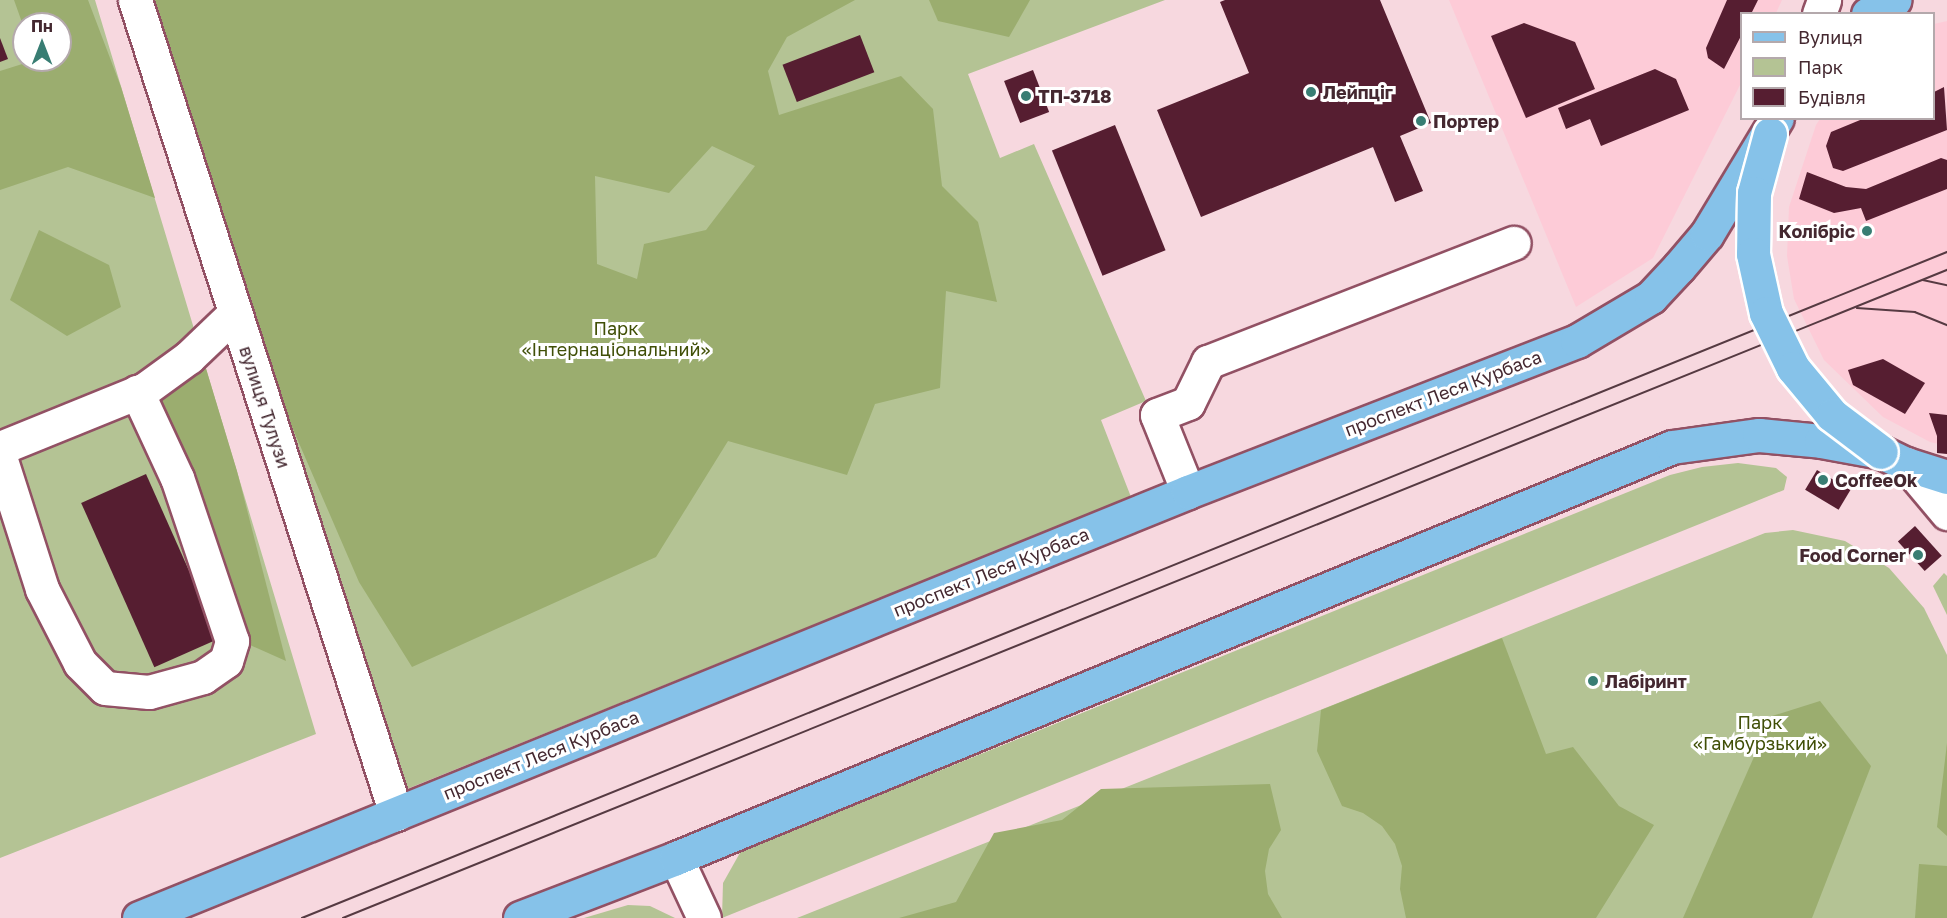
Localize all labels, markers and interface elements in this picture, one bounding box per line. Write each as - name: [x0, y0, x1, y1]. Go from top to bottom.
- north arrow: [12, 12, 72, 72]
- legend: [1740, 12, 1935, 120]
- text: Пн: [31, 16, 53, 36]
- text: Вулиця: [1798, 26, 1863, 48]
- text: Парк: [1798, 56, 1843, 78]
- place label: Лейпціг: [1323, 81, 1393, 103]
- place label: ТП-3718: [1038, 85, 1112, 107]
- marker: Лейпціг: [1304, 85, 1318, 99]
- text: Будівля: [1798, 86, 1866, 108]
- marker: ТП-3718: [1019, 89, 1033, 103]
- place label: Портер: [1433, 110, 1499, 132]
- marker: Портер: [1414, 114, 1428, 128]
- place label: Колібріс: [1779, 220, 1855, 242]
- marker: Колібріс: [1860, 224, 1874, 238]
- park label: Парк «Інтернаціональний»: [522, 318, 710, 360]
- street label: вулиця Тулузи: [235, 343, 295, 471]
- street label: проспект Леся Курбаса: [1341, 345, 1545, 441]
- place label: CoffeeOk: [1835, 469, 1917, 491]
- marker: CoffeeOk: [1816, 473, 1830, 487]
- street label: проспект Леся Курбаса: [890, 523, 1092, 621]
- place label: Food Corner: [1799, 544, 1906, 566]
- marker: Food Corner: [1911, 548, 1925, 562]
- place label: Лабіринт: [1605, 670, 1687, 692]
- marker: Лабіринт: [1586, 674, 1600, 688]
- street label: проспект Леся Курбаса: [440, 706, 642, 804]
- park label: Парк «Гамбурзький»: [1693, 712, 1827, 754]

